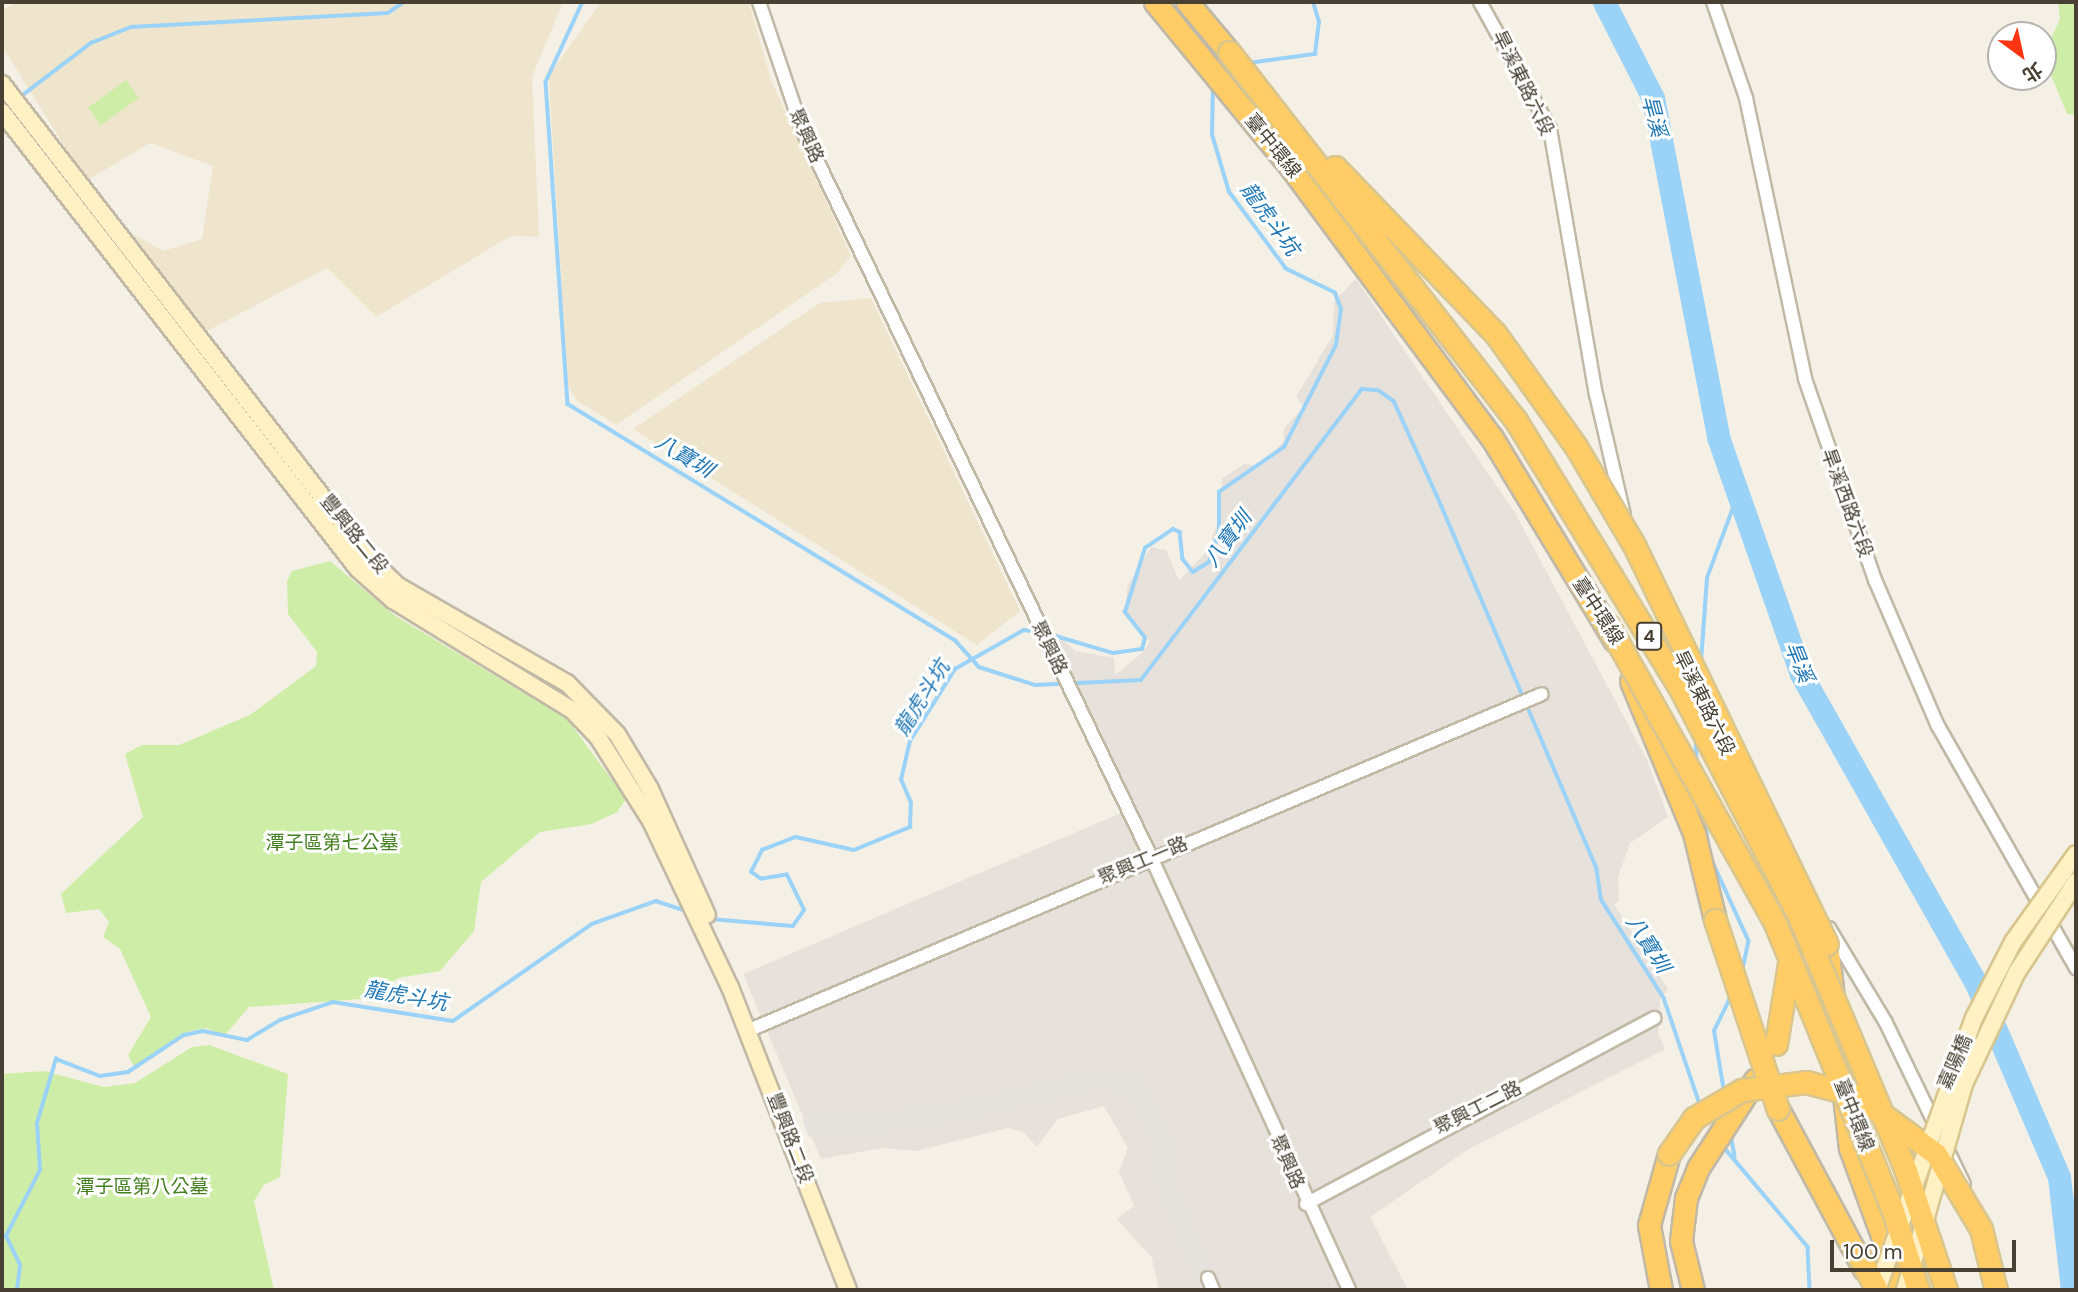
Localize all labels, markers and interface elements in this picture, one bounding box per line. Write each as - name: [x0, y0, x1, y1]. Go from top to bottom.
- north arrow: [1987, 21, 2057, 91]
- street label: 旱溪東路六段: [1488, 27, 1558, 139]
- text: 北: [2018, 57, 2047, 88]
- water label: 旱溪: [1636, 92, 1672, 140]
- street label: 聚興路: [784, 105, 828, 167]
- street label: 臺中環線: [1240, 109, 1306, 183]
- water label: 龍虎斗坑: [1235, 178, 1305, 260]
- water label: 八寶圳: [651, 429, 717, 483]
- street label: 旱溪西路六段: [1817, 446, 1877, 560]
- street label: 豐興路二段: [315, 490, 393, 578]
- water label: 八寶圳: [1199, 506, 1257, 572]
- street label: 臺中環線: [1568, 573, 1628, 649]
- street label: 聚興路: [1026, 617, 1072, 679]
- road number: 4: [1635, 622, 1663, 650]
- water label: 旱溪: [1779, 638, 1819, 686]
- street label: 旱溪東路六段: [1669, 647, 1739, 759]
- water label: 龍虎斗坑: [889, 656, 955, 740]
- park label: 潭子區第七公墓: [266, 832, 398, 854]
- street label: 聚興工一路: [1095, 832, 1191, 890]
- water label: 八寶圳: [1621, 911, 1675, 977]
- water label: 龍虎斗坑: [362, 976, 450, 1016]
- street label: 嘉陽橋: [1933, 1031, 1977, 1093]
- street label: 臺中環線: [1829, 1075, 1879, 1155]
- street label: 聚興工二路: [1431, 1076, 1525, 1140]
- street label: 豐興路二段: [762, 1090, 818, 1186]
- street label: 聚興路: [1265, 1131, 1309, 1193]
- park label: 潭子區第八公墓: [76, 1176, 208, 1198]
- scale bar: [1833, 1226, 2018, 1270]
- text: 100 m: [1843, 1238, 1903, 1266]

